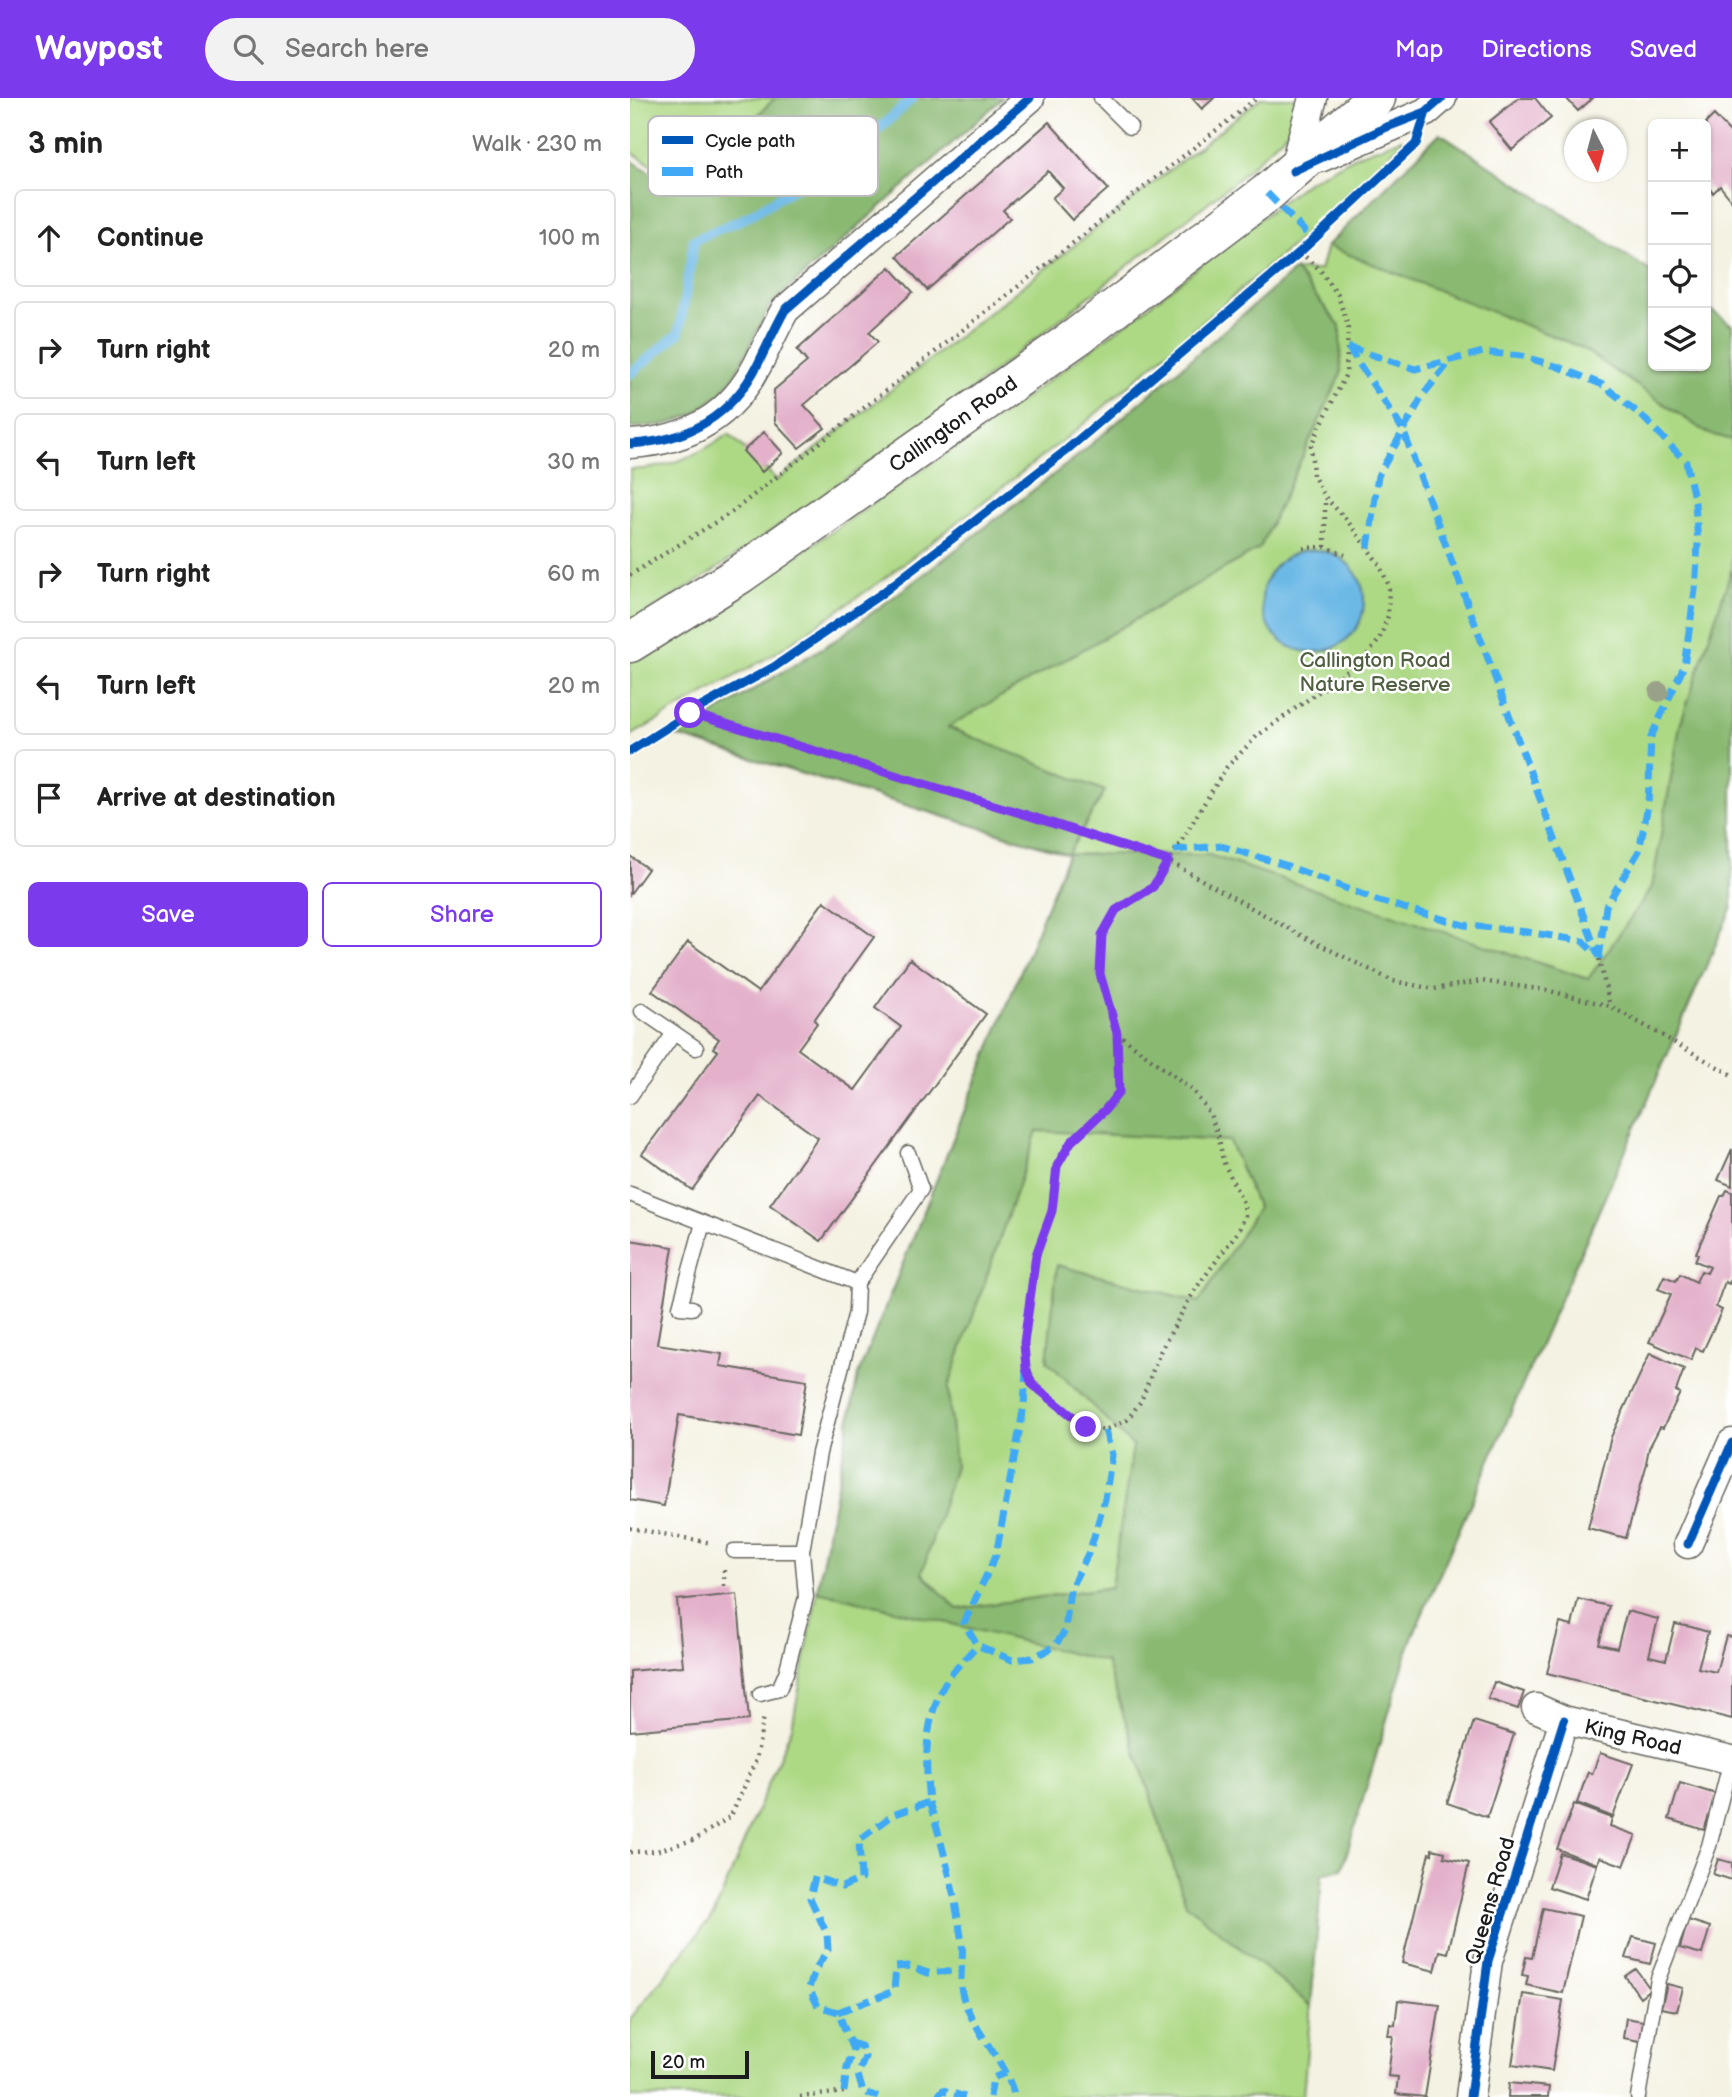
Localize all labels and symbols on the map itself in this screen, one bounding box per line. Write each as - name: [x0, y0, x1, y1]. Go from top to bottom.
- legend: [648, 116, 878, 196]
- north arrow: [1564, 119, 1627, 182]
- text: Cycle path: [705, 130, 795, 153]
- text: Path: [705, 161, 743, 184]
- street label: Callington Road: [884, 371, 1022, 478]
- park label: Callington Road Nature Reserve: [1299, 648, 1451, 697]
- route start: [674, 697, 705, 728]
- route end: [1070, 1411, 1101, 1442]
- street label: King Road: [1582, 1714, 1684, 1761]
- street label: Queens Road: [1460, 1834, 1521, 1968]
- scale bar: [651, 2048, 749, 2080]

